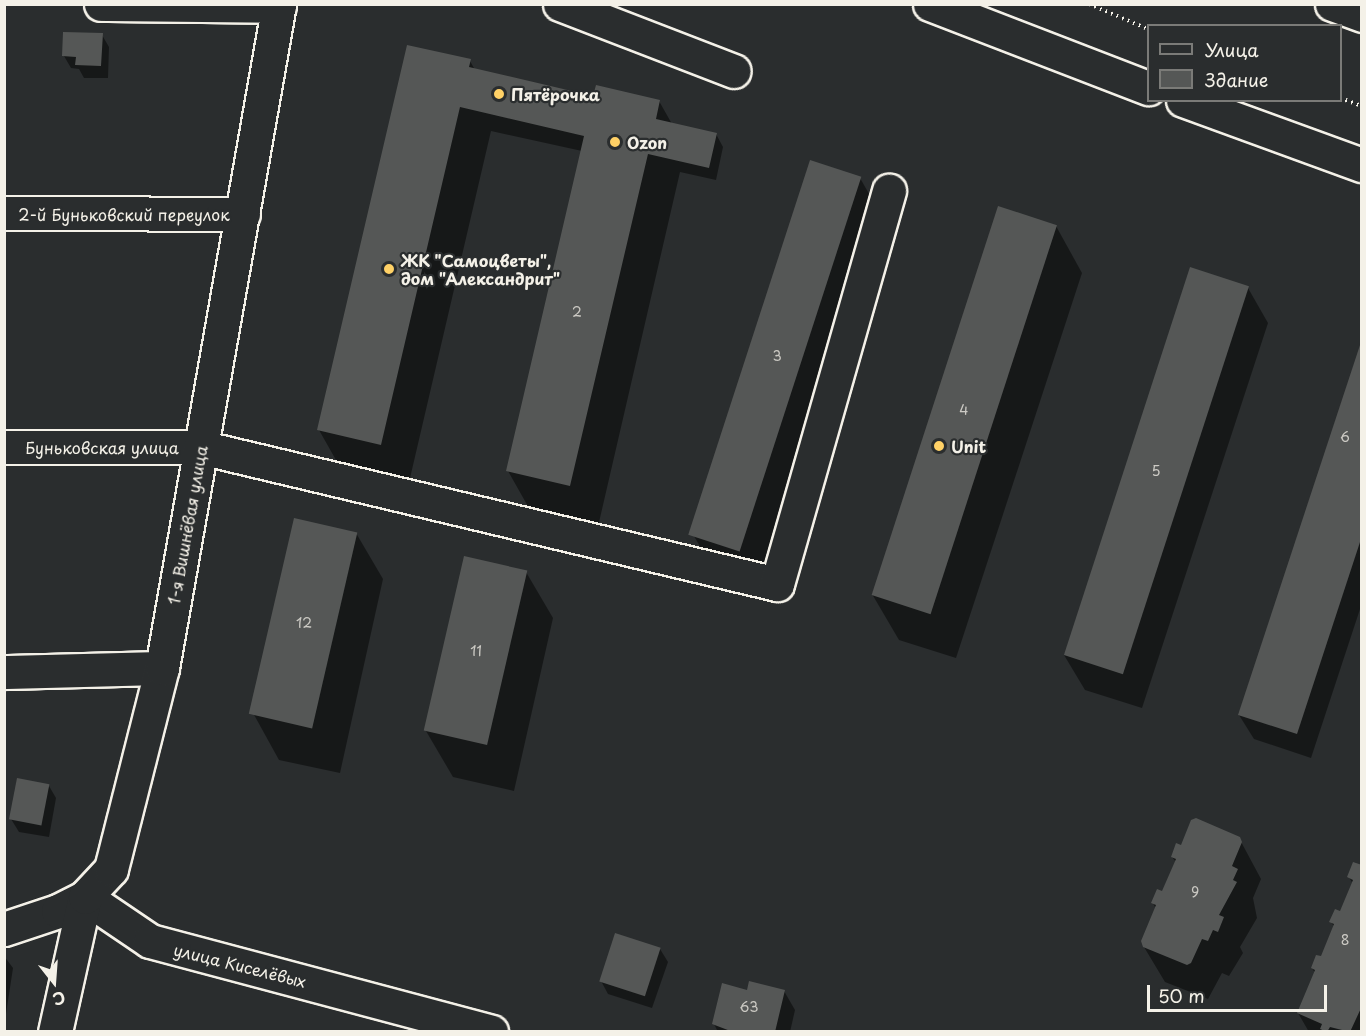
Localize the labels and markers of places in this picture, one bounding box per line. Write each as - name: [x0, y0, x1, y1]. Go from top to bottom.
- place label: Пятёрочка: [511, 84, 600, 104]
- marker: Пятёрочка: [492, 87, 506, 101]
- place label: Ozon: [627, 132, 667, 152]
- marker: Ozon: [608, 135, 622, 149]
- place label: ЖК "Самоцветы", дом "Александрит": [401, 250, 560, 288]
- marker: ЖК "Самоцветы", дом "Александрит": [382, 262, 396, 276]
- place label: Unit: [951, 436, 986, 456]
- marker: Unit: [932, 439, 946, 453]

